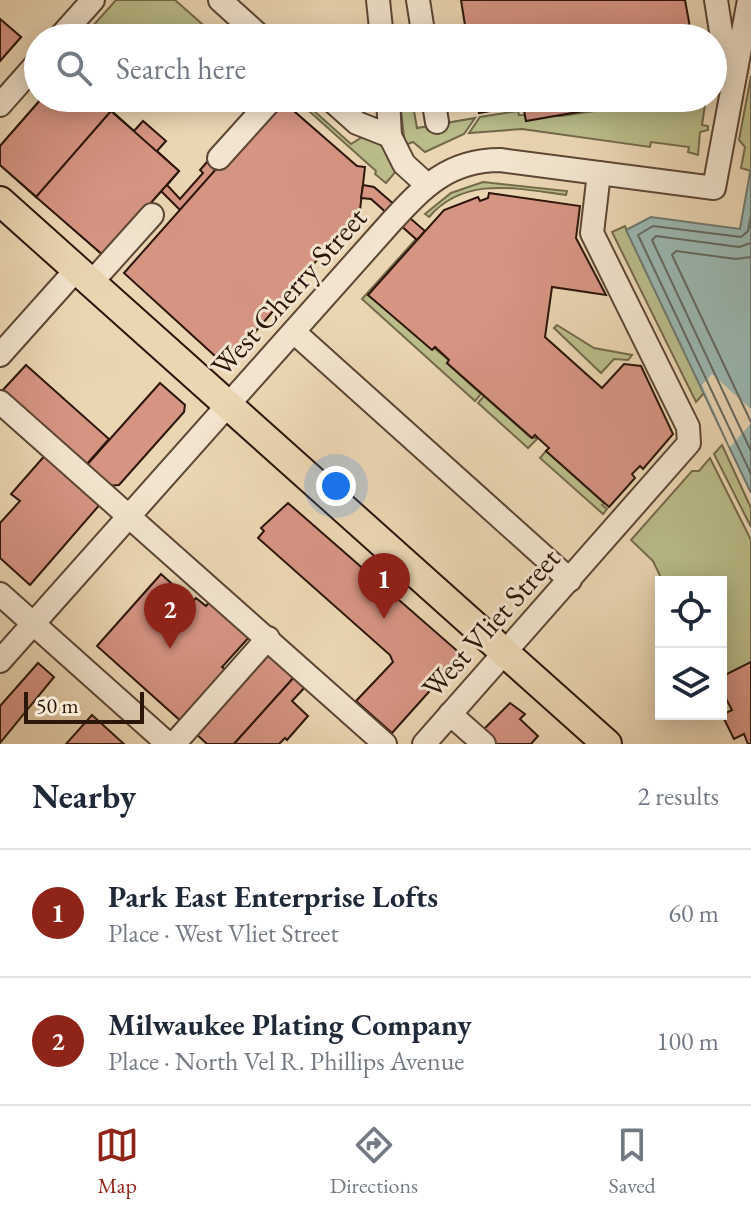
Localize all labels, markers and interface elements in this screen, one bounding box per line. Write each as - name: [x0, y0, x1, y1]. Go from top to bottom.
- search box: [24, 24, 727, 112]
- icon: search: [52, 46, 96, 90]
- text: Search here: [116, 49, 246, 88]
- street label: West Cherry Street: [202, 198, 375, 385]
- your location: [316, 466, 356, 506]
- street label: West Vliet Street: [413, 539, 569, 706]
- pin: 1: [358, 553, 410, 619]
- map controls: [655, 576, 727, 720]
- button: locate: [655, 576, 727, 648]
- pin: 2: [144, 583, 196, 649]
- button: layers: [655, 648, 727, 720]
- scale bar: [24, 688, 144, 724]
- text: 50 m: [36, 691, 79, 720]
- text: Nearby: [32, 774, 136, 818]
- text: 2 results: [638, 779, 719, 813]
- text: Park East Enterprise Lofts: [108, 877, 438, 916]
- text: 1: [51, 896, 65, 930]
- text: 60 m: [669, 896, 719, 930]
- text: Place · West Vliet Street: [108, 916, 339, 950]
- text: Milwaukee Plating Company: [108, 1005, 472, 1044]
- text: 2: [51, 1024, 65, 1058]
- text: 100 m: [656, 1024, 719, 1058]
- text: Place · North Vel R. Phillips Avenue: [108, 1044, 465, 1078]
- tab: Map: [95, 1123, 139, 1200]
- tab: Directions: [330, 1123, 418, 1200]
- tab: Saved: [609, 1123, 656, 1200]

